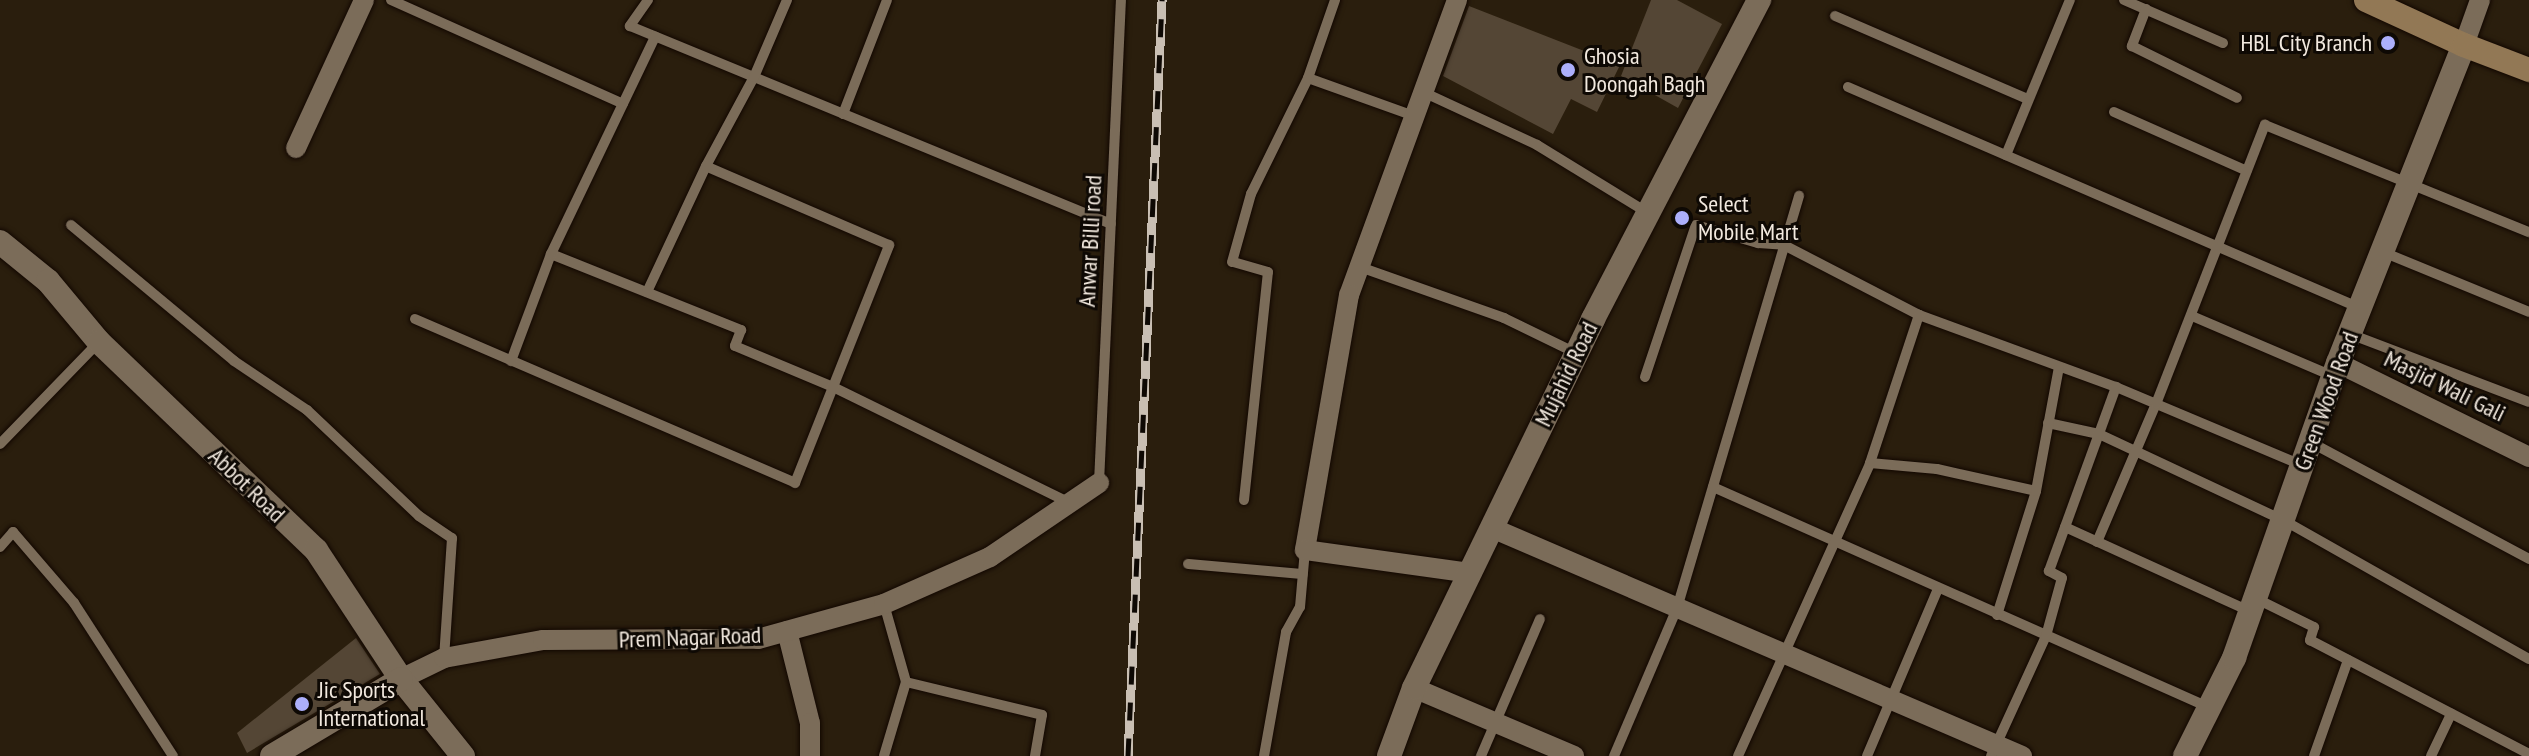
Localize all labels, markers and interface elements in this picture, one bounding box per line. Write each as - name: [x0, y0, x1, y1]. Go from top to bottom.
- place label: HBL City Branch: [2239, 29, 2372, 57]
- marker: HBL City Branch: [2379, 34, 2397, 52]
- place label: Ghosia Doongah Bagh: [1584, 42, 1705, 98]
- marker: Ghosia Doongah Bagh: [1559, 61, 1577, 79]
- street label: Anwar Billi road: [1072, 174, 1108, 308]
- place label: Select Mobile Mart: [1698, 190, 1799, 246]
- marker: Select Mobile Mart: [1673, 209, 1691, 227]
- street label: Mujahid Road: [1528, 317, 1604, 431]
- street label: Green Wood Road: [2287, 327, 2365, 475]
- street label: Masjid Wali Gali: [2379, 344, 2511, 428]
- street label: Abbot Road: [203, 442, 291, 528]
- street label: Prem Nagar Road: [618, 620, 762, 654]
- place label: Jic Sports International: [318, 676, 425, 732]
- marker: Jic Sports International: [293, 695, 311, 713]

